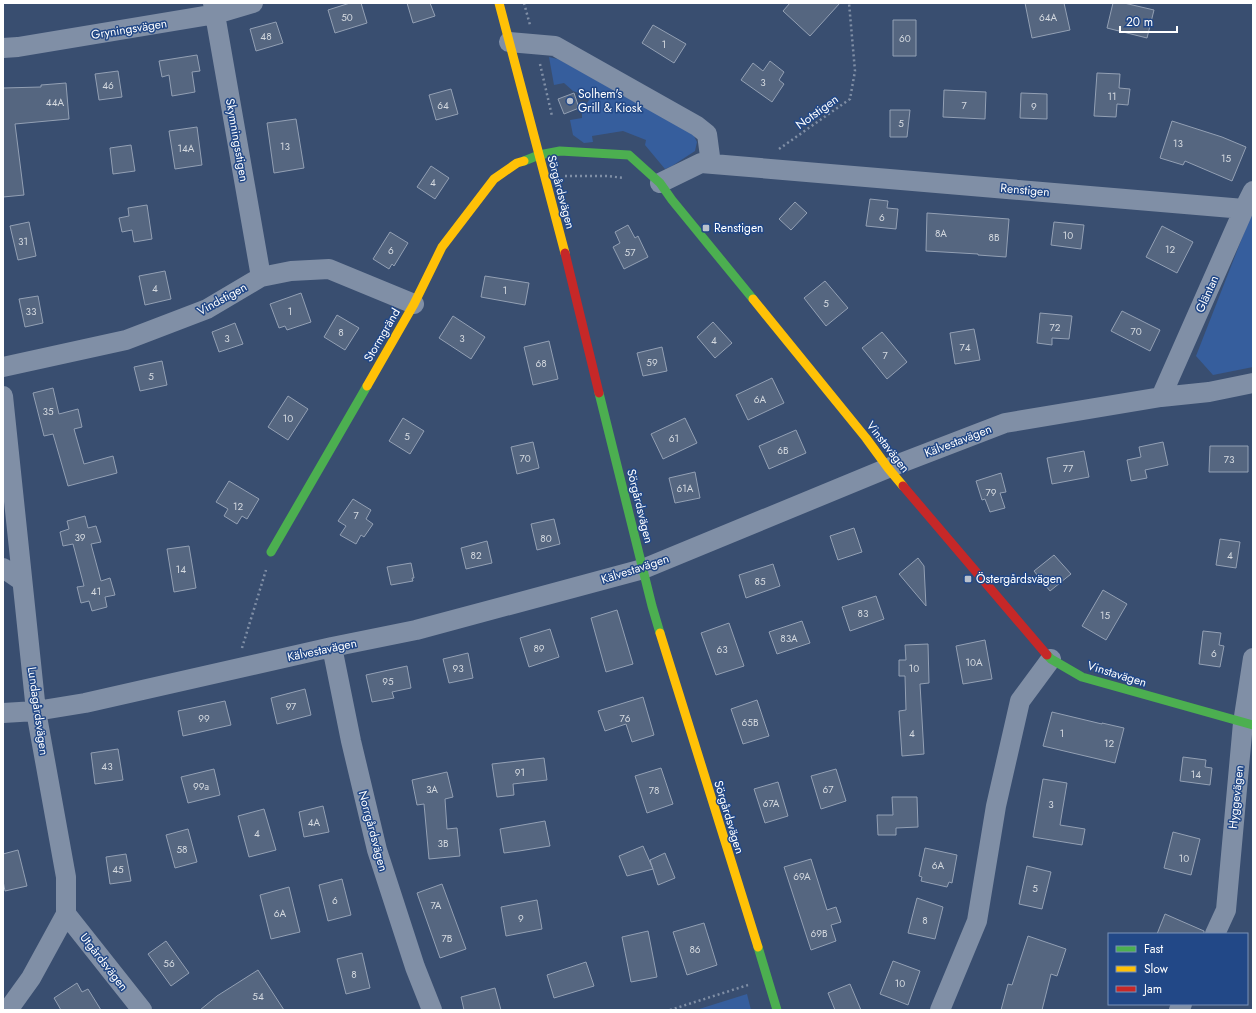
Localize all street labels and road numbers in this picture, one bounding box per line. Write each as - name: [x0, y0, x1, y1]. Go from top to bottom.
- street label: Gryningsvägen: [90, 14, 168, 44]
- street label: Notstigen: [792, 90, 842, 134]
- street label: Skymningsstigen: [221, 97, 253, 183]
- street label: Sörgårdsvägen: [542, 153, 580, 231]
- street label: Renstigen: [1000, 179, 1050, 201]
- street label: Gläntan: [1191, 272, 1223, 316]
- street label: Vindstigen: [194, 278, 250, 320]
- street label: Stormgränd: [359, 305, 405, 365]
- street label: Vinstavägen: [862, 417, 914, 477]
- street label: Kälvestavägen: [922, 420, 994, 462]
- street label: Sörgårdsvägen: [622, 467, 658, 545]
- street label: Kälvestavägen: [599, 550, 671, 588]
- street label: Kälvestavägen: [286, 634, 358, 666]
- street label: Vinstavägen: [1085, 656, 1149, 692]
- street label: Lundagårdsvägen: [23, 666, 53, 756]
- street label: Hyggevägen: [1224, 764, 1248, 830]
- street label: Sörgårdsvägen: [709, 778, 749, 856]
- street label: Norrgårdsvägen: [354, 789, 392, 873]
- street label: Utgårdsvägen: [76, 929, 132, 995]

